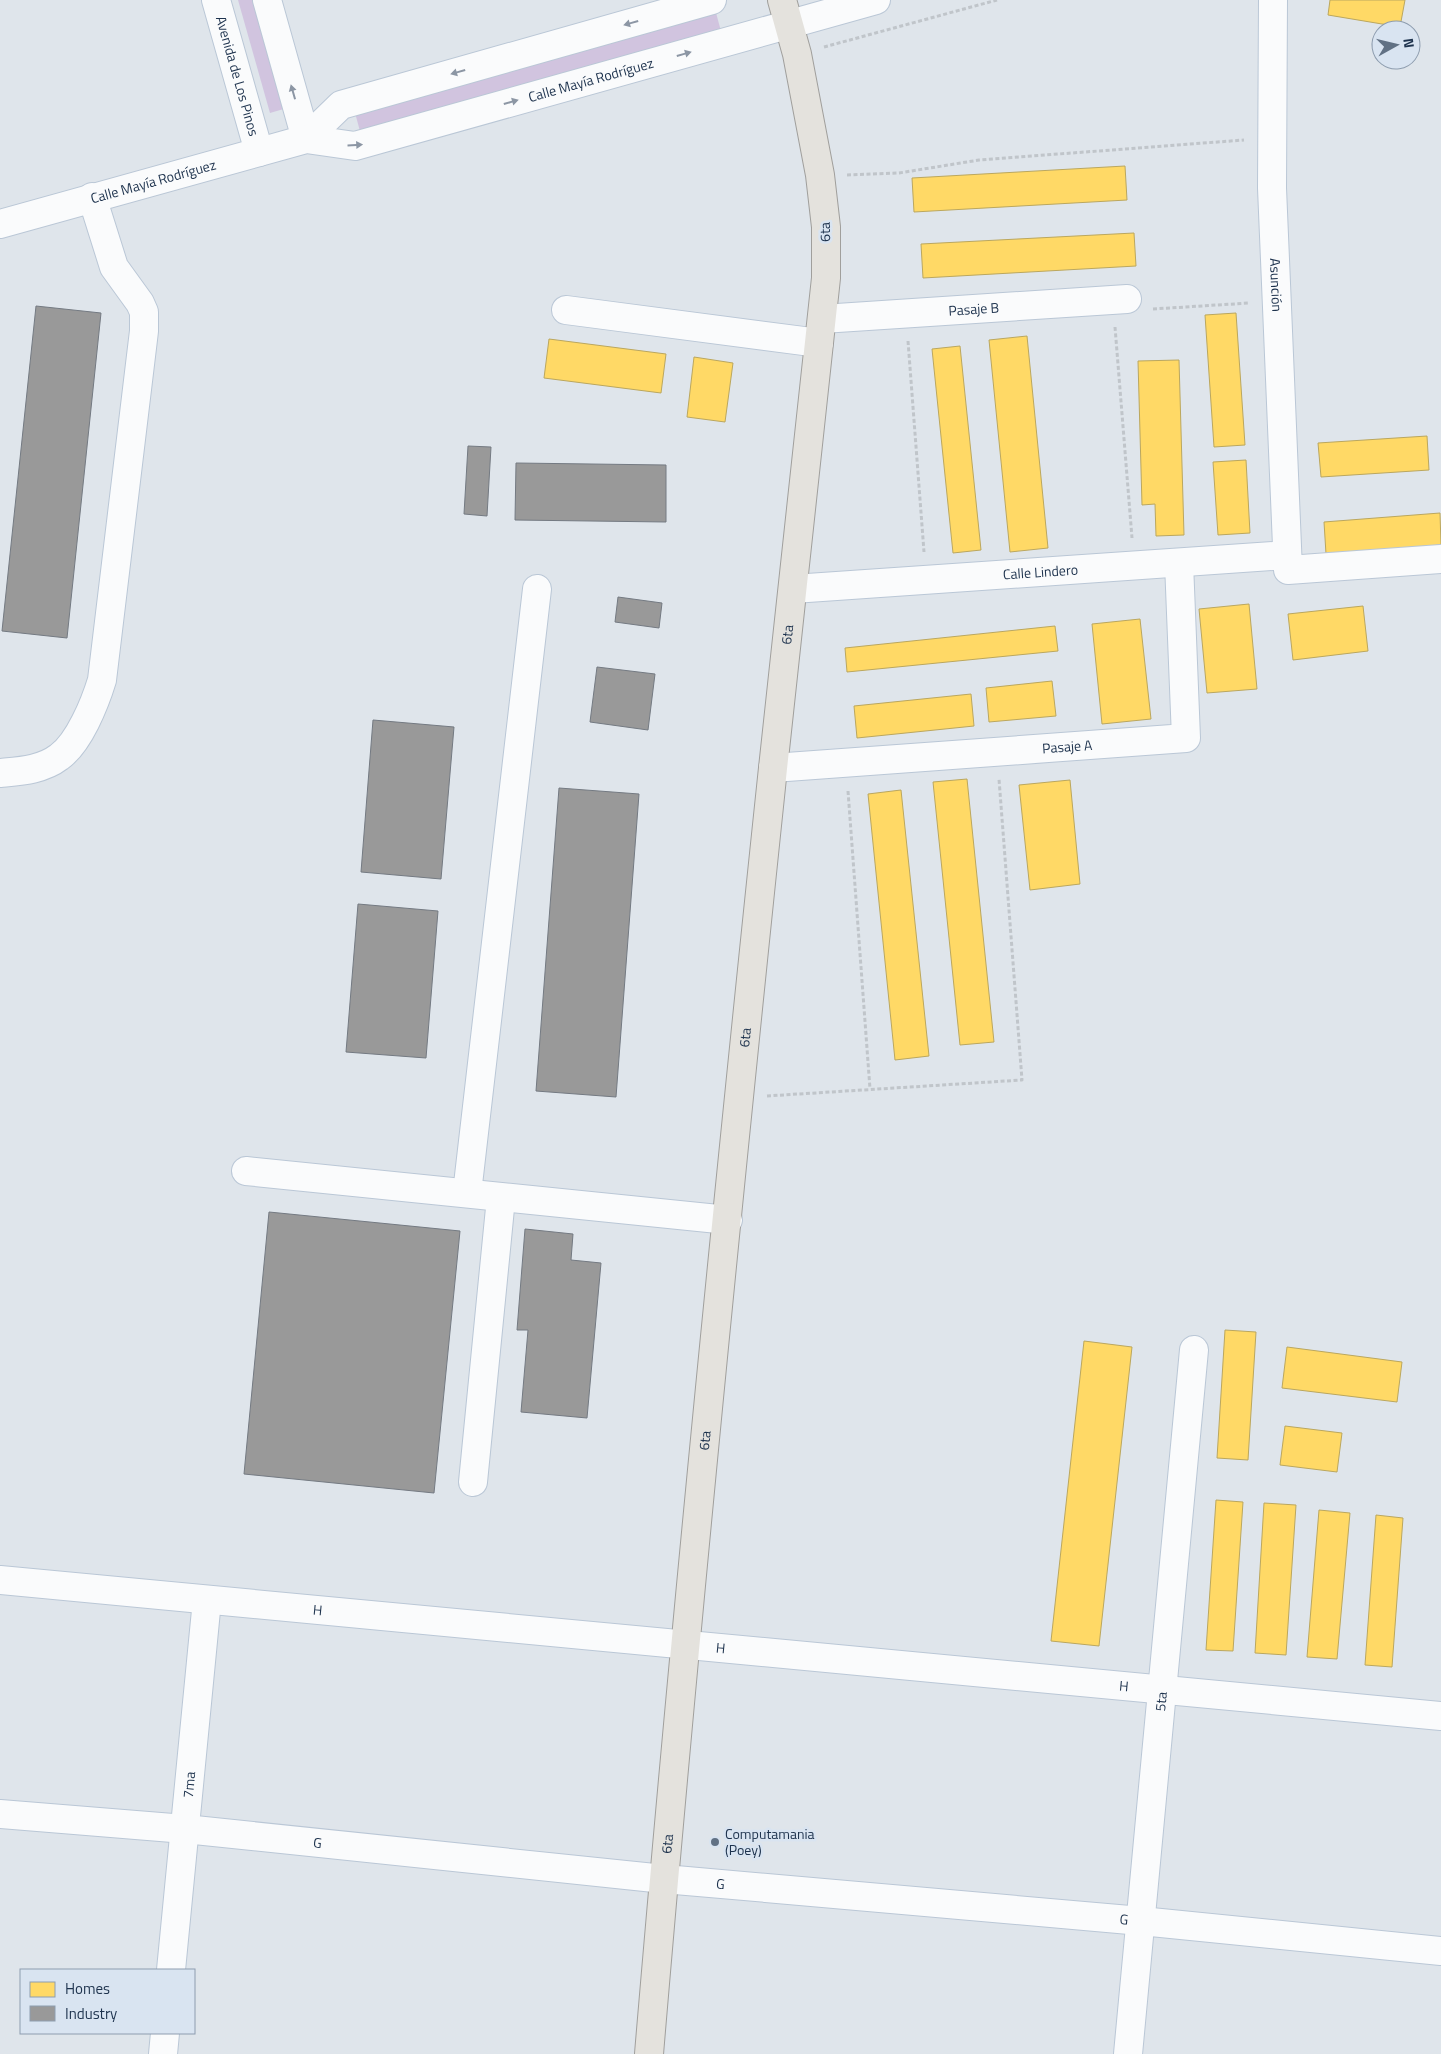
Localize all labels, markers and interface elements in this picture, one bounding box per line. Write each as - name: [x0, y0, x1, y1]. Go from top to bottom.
- street label: Avenida de Los Pinos: [211, 13, 265, 138]
- one-way arrow: [623, 19, 638, 27]
- north arrow: [1371, 20, 1421, 70]
- text: N: [1398, 37, 1420, 49]
- one-way arrow: [677, 49, 692, 57]
- street label: Calle Mayía Rodríguez: [526, 52, 656, 107]
- one-way arrow: [450, 68, 465, 76]
- one-way arrow: [289, 85, 297, 100]
- one-way arrow: [504, 98, 519, 106]
- one-way arrow: [347, 140, 363, 148]
- street label: Calle Mayía Rodríguez: [88, 154, 218, 208]
- street label: 6ta: [814, 222, 835, 242]
- street label: Asunción: [1265, 257, 1288, 312]
- street label: Pasaje B: [948, 296, 1000, 321]
- street label: Calle Lindero: [1002, 558, 1079, 585]
- street label: 6ta: [775, 624, 798, 646]
- street label: Pasaje A: [1041, 734, 1094, 758]
- street label: 6ta: [733, 1027, 756, 1048]
- street label: 6ta: [693, 1430, 716, 1451]
- street label: H: [312, 1599, 323, 1620]
- street label: H: [715, 1637, 727, 1658]
- street label: H: [1118, 1675, 1130, 1696]
- street label: 5ta: [1149, 1691, 1172, 1712]
- street label: 7ma: [177, 1771, 200, 1799]
- place label: Computamania (Poey): [725, 1823, 815, 1860]
- street label: G: [312, 1831, 323, 1853]
- street label: 6ta: [655, 1833, 678, 1855]
- marker: Computamania (Poey): [709, 1836, 721, 1848]
- street label: G: [715, 1873, 726, 1894]
- street label: G: [1119, 1908, 1129, 1930]
- legend: [20, 1969, 195, 2034]
- text: Homes: [65, 1977, 110, 2000]
- text: Industry: [65, 2002, 117, 2025]

